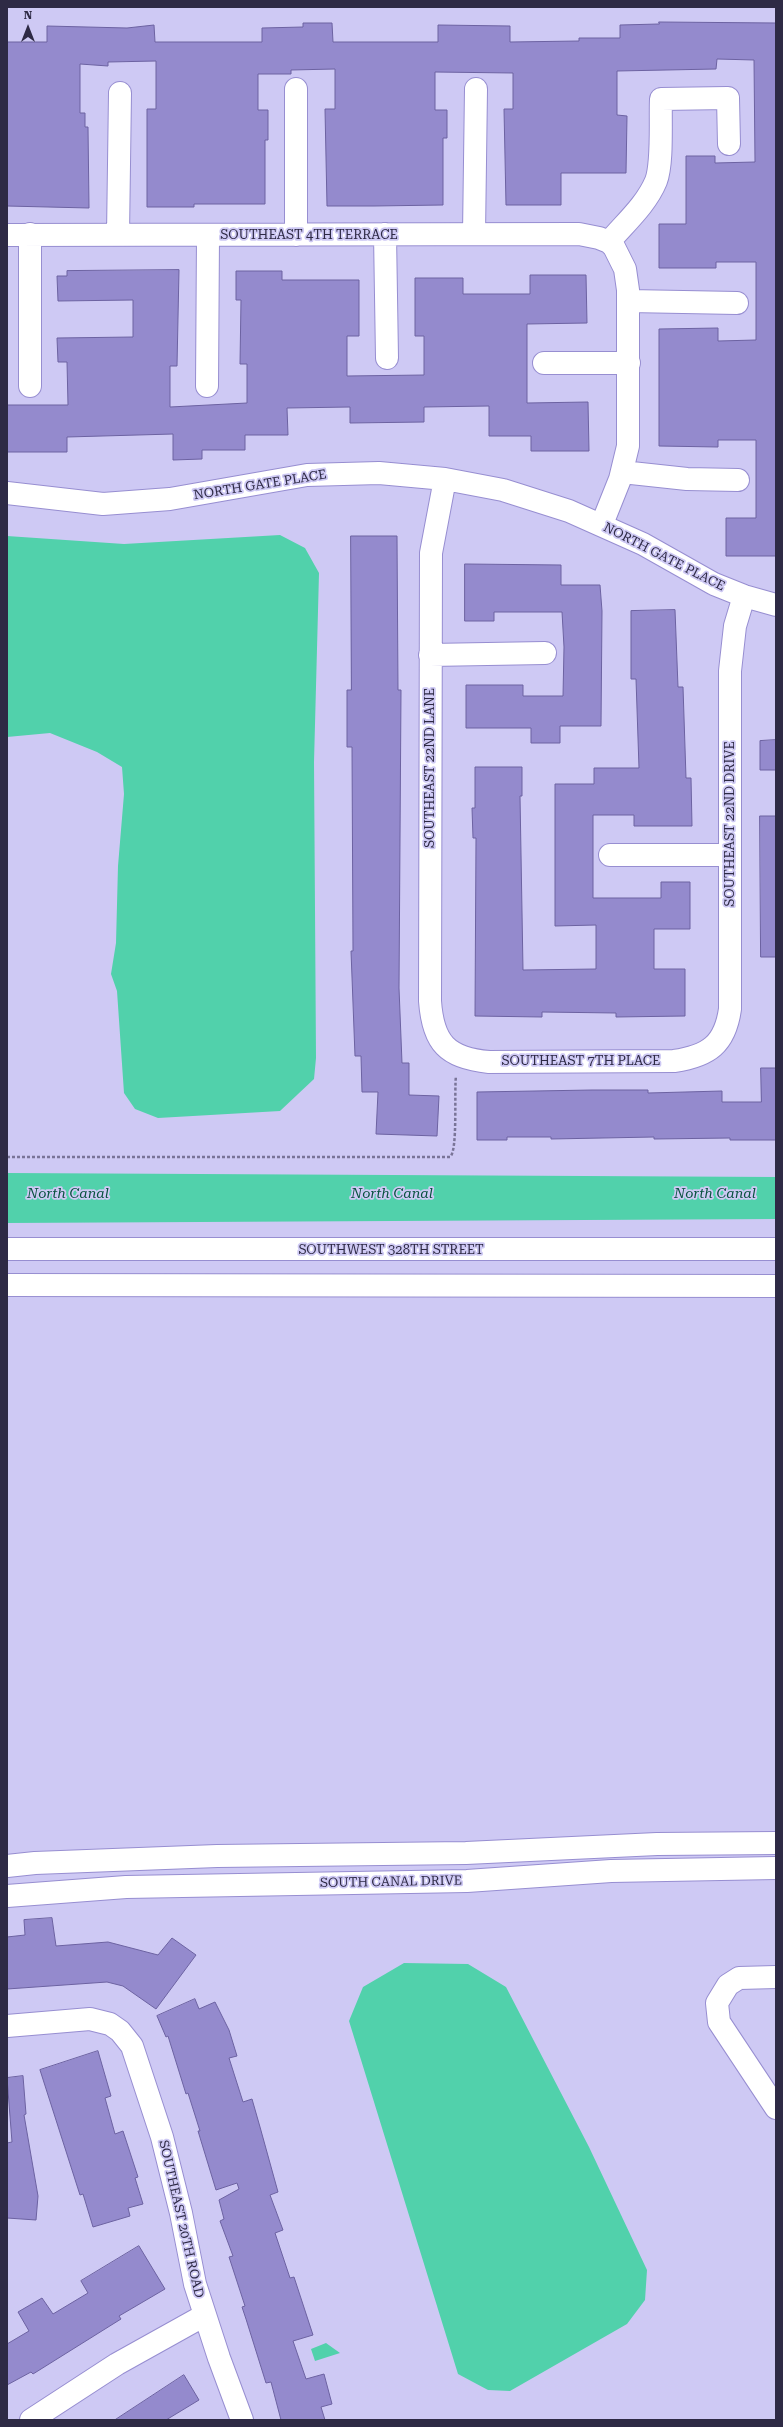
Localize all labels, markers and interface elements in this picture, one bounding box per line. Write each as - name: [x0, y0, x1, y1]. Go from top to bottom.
- north arrow: [8, 8, 48, 48]
- text: N: [24, 9, 32, 22]
- street label: SOUTHEAST 4TH TERRACE: [220, 227, 398, 243]
- street label: NORTH GATE PLACE: [192, 467, 328, 503]
- street label: NORTH GATE PLACE: [601, 520, 727, 594]
- street label: SOUTHEAST 22ND LANE: [422, 688, 438, 848]
- street label: SOUTHEAST 22ND DRIVE: [722, 741, 738, 907]
- street label: SOUTHEAST 7TH PLACE: [502, 1053, 660, 1069]
- water label: North Canal: [27, 1186, 109, 1202]
- water label: North Canal: [351, 1186, 433, 1202]
- water label: North Canal: [674, 1186, 756, 1202]
- street label: SOUTHWEST 328TH STREET: [298, 1242, 484, 1258]
- street label: SOUTH CANAL DRIVE: [320, 1873, 462, 1891]
- street label: SOUTHEAST 20TH ROAD: [155, 2139, 207, 2299]

